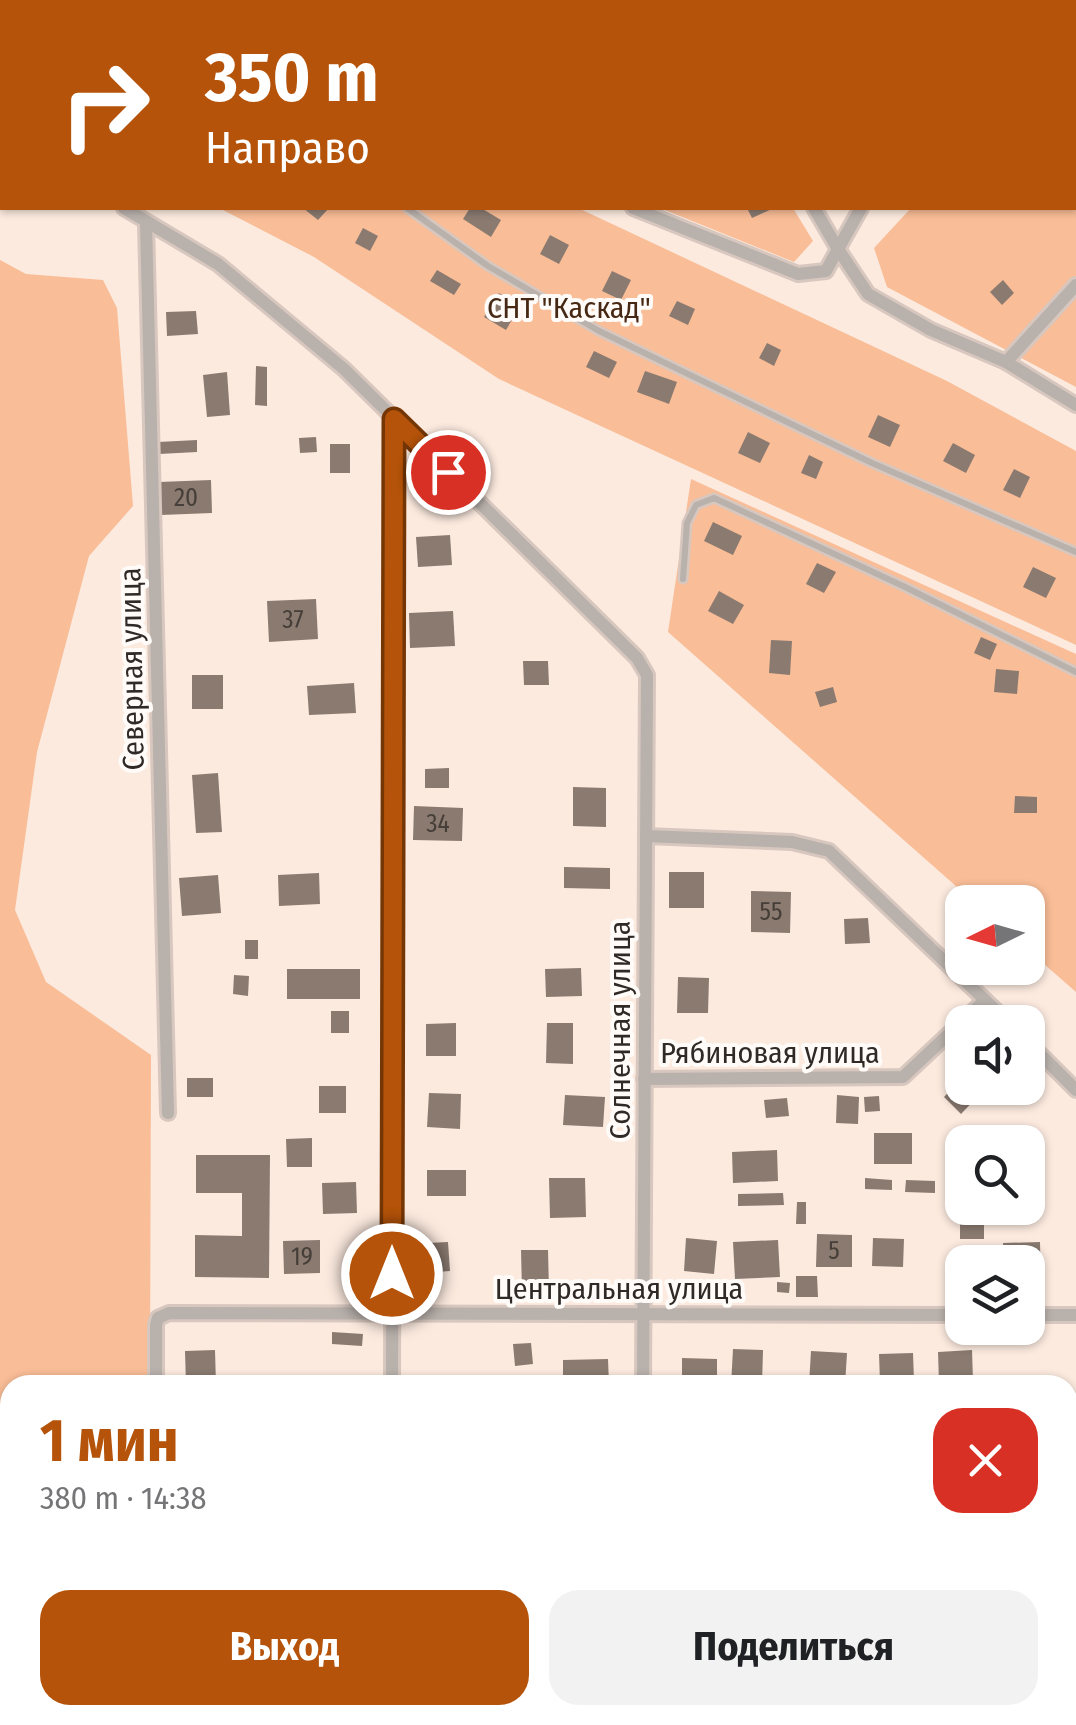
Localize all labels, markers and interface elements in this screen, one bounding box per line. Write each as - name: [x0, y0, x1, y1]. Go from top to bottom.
- text: 350 m: [205, 36, 379, 120]
- icon: right: [40, 40, 170, 170]
- text: Направо: [205, 121, 370, 175]
- park label: СНТ "Каскад": [487, 290, 651, 326]
- pin: [406, 430, 491, 515]
- icon: arrive: [421, 445, 476, 500]
- house number: 20: [174, 483, 198, 513]
- street label: Северная улица: [112, 567, 152, 771]
- house number: 37: [282, 605, 304, 635]
- house number: 34: [426, 809, 450, 839]
- north arrow: [945, 885, 1045, 985]
- map controls: [945, 885, 1045, 1345]
- house number: 55: [760, 897, 782, 927]
- street label: Солнечная улица: [602, 921, 638, 1139]
- button: sound: [945, 1005, 1045, 1105]
- street label: Рябиновая улица: [660, 1035, 880, 1071]
- button: search: [945, 1125, 1045, 1225]
- position arrow: [340, 1222, 444, 1326]
- house number: 5: [828, 1236, 840, 1266]
- house number: 19: [291, 1242, 313, 1272]
- button: layers: [945, 1245, 1045, 1345]
- street label: Центральная улица: [495, 1271, 743, 1307]
- text: 1 мин: [40, 1405, 179, 1477]
- button: close: [933, 1408, 1038, 1513]
- text: 380 m · 14:38: [40, 1479, 207, 1517]
- button: Выход: [40, 1590, 529, 1705]
- button: Поделиться: [549, 1590, 1038, 1705]

